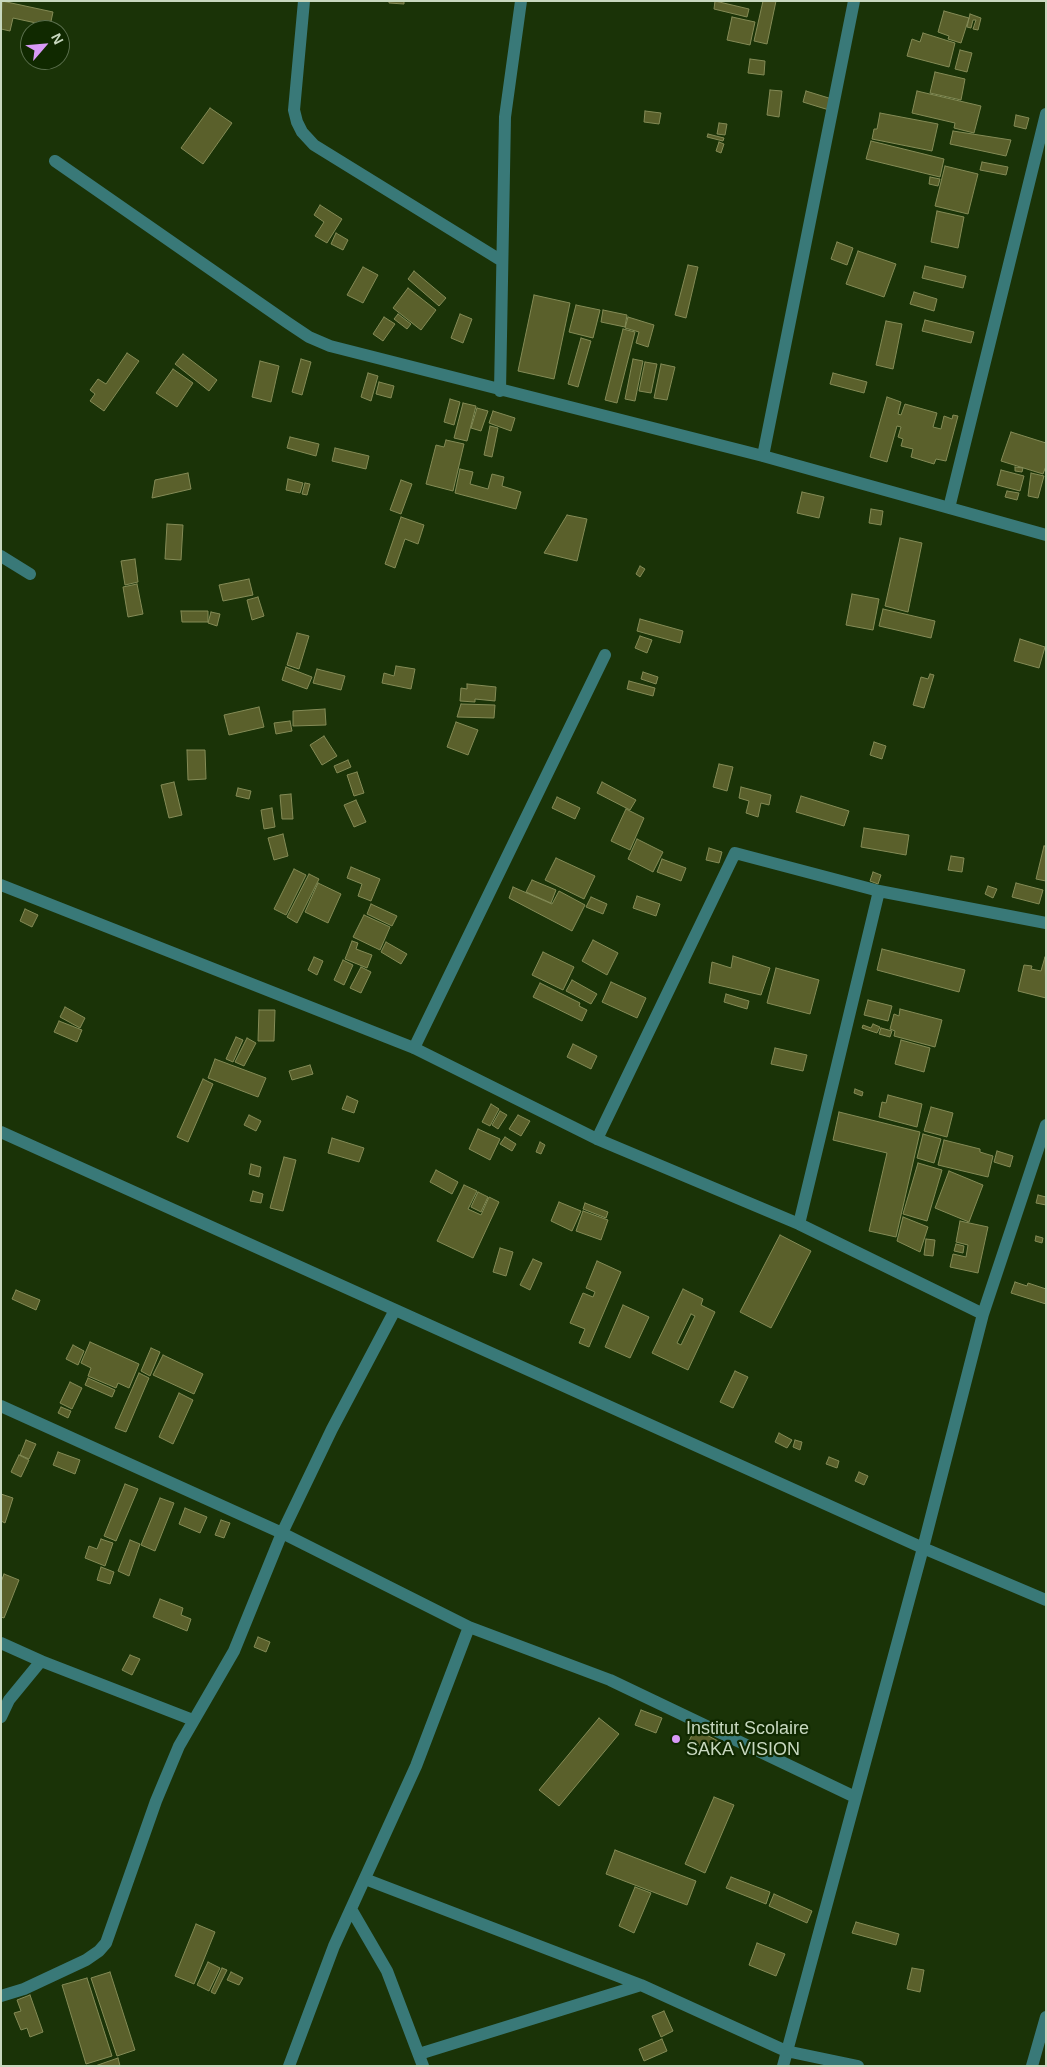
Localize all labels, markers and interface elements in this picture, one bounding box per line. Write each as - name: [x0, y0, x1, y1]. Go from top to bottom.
- north arrow: [20, 20, 70, 70]
- text: N: [48, 31, 67, 47]
- place label: Institut Scolaire SAKA VISION: [686, 1718, 809, 1760]
- marker: Institut Scolaire SAKA VISION: [670, 1733, 682, 1745]

